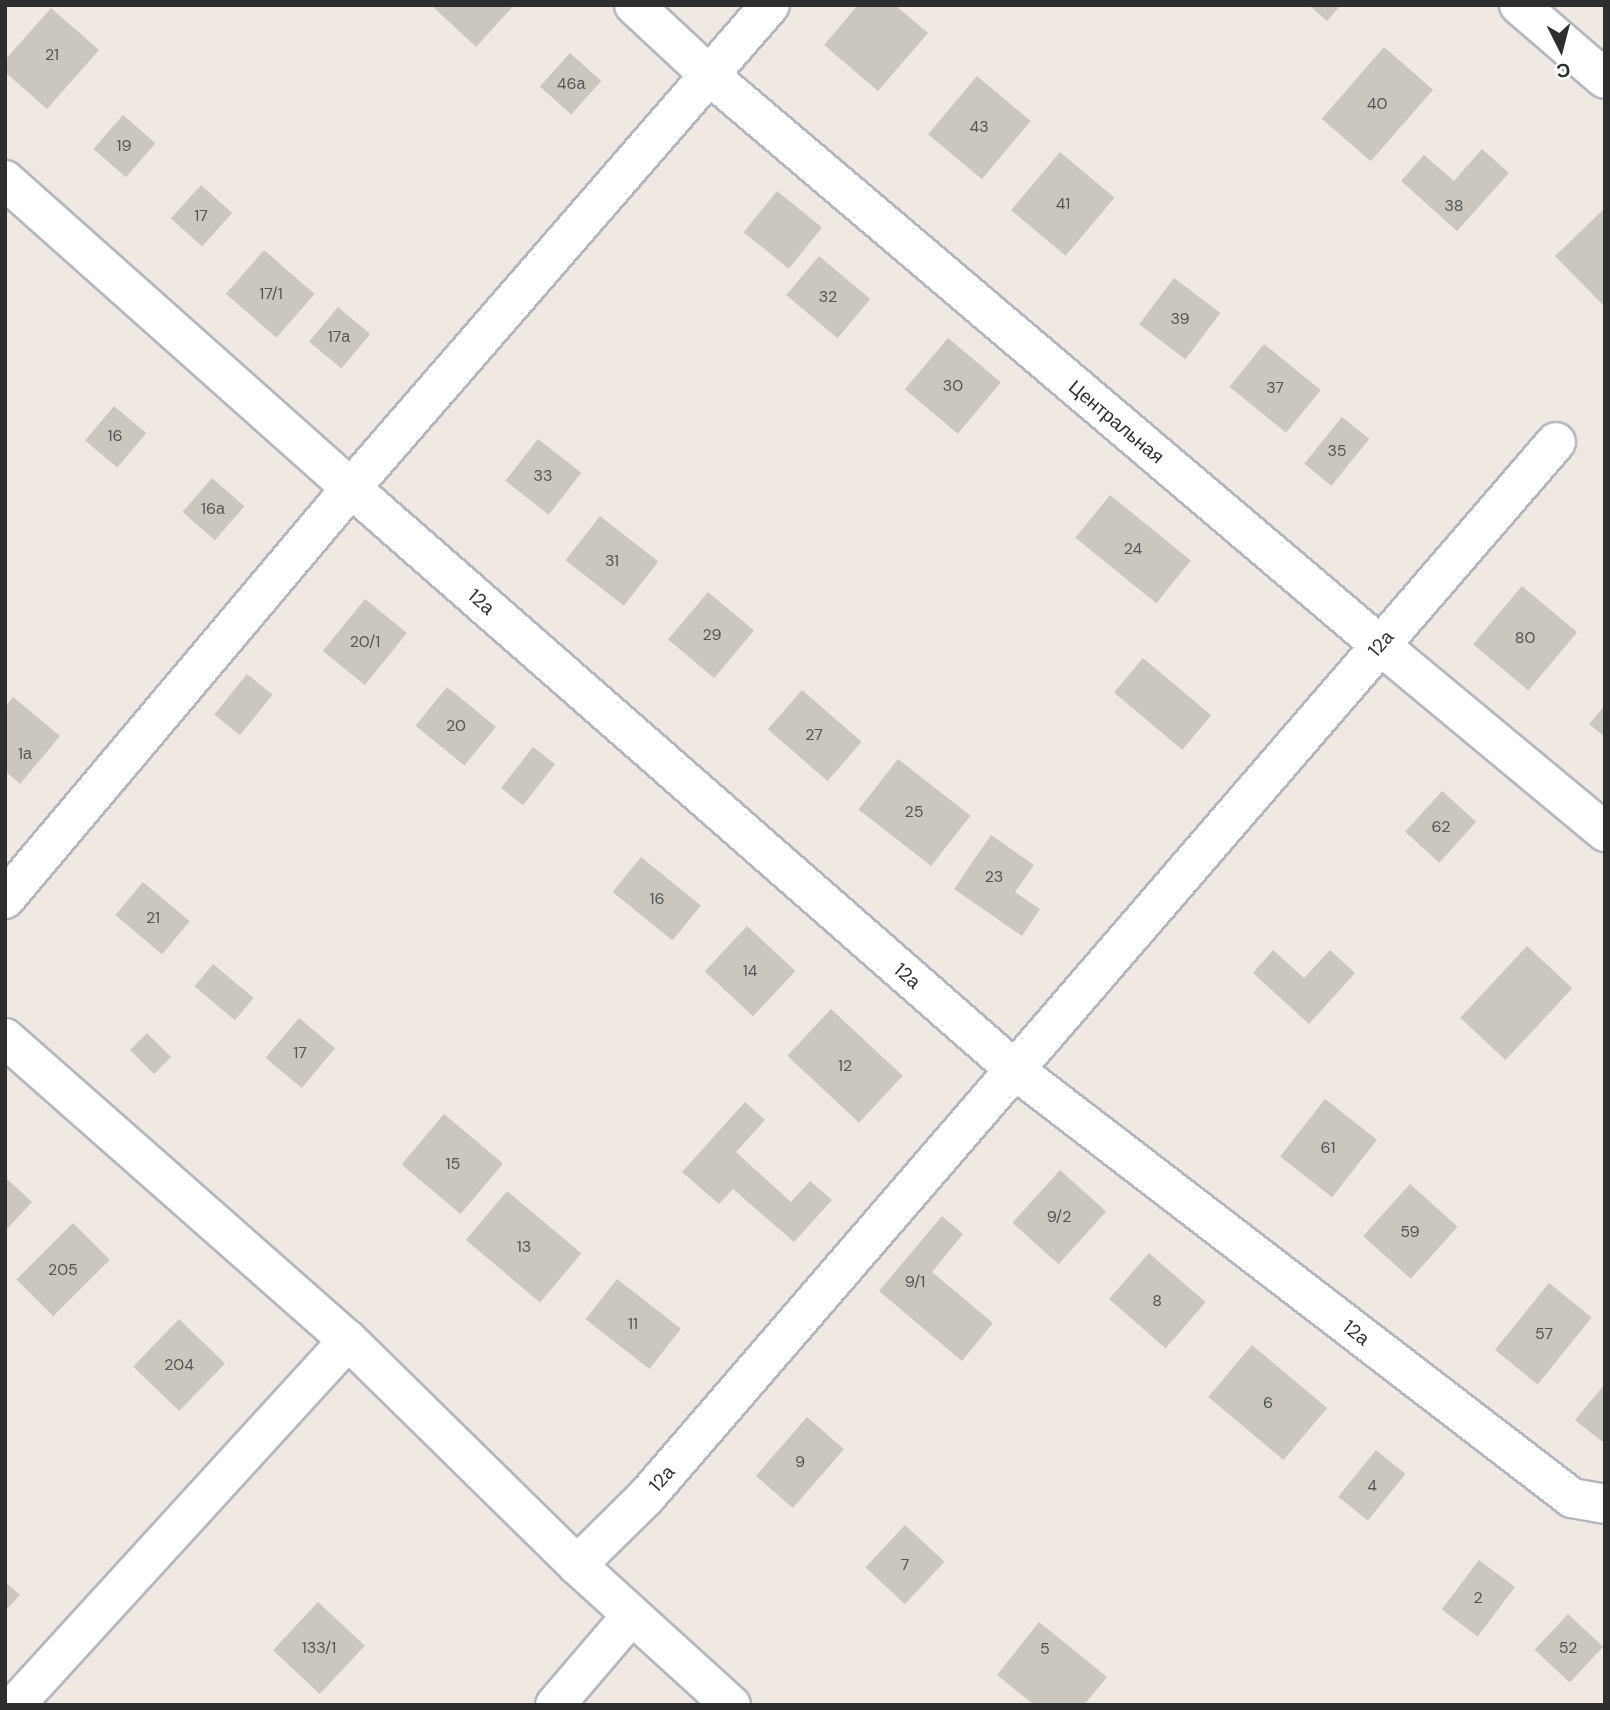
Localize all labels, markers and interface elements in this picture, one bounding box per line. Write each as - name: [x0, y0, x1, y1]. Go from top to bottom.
- north arrow: [1526, 14, 1596, 84]
- house number: 21: [45, 45, 59, 65]
- text: С: [1555, 57, 1571, 84]
- house number: 46а: [557, 74, 585, 94]
- house number: 40: [1367, 94, 1387, 114]
- house number: 43: [969, 117, 989, 137]
- house number: 19: [116, 136, 132, 156]
- house number: 41: [1056, 194, 1070, 214]
- house number: 38: [1444, 196, 1464, 216]
- house number: 17: [194, 206, 208, 226]
- house number: 17/1: [259, 284, 283, 304]
- house number: 32: [819, 287, 837, 307]
- house number: 39: [1170, 309, 1190, 329]
- house number: 17а: [328, 327, 350, 347]
- house number: 30: [943, 376, 963, 396]
- street label: Центральная: [1064, 376, 1168, 468]
- house number: 37: [1266, 378, 1284, 398]
- house number: 16: [107, 426, 123, 446]
- house number: 35: [1327, 441, 1347, 461]
- house number: 33: [534, 466, 552, 486]
- house number: 16а: [201, 499, 225, 519]
- house number: 24: [1124, 539, 1142, 559]
- house number: 31: [605, 551, 619, 571]
- street label: 12а: [463, 584, 499, 620]
- house number: 29: [702, 625, 722, 645]
- street label: 12а: [1363, 626, 1399, 662]
- house number: 80: [1515, 628, 1535, 648]
- house number: 20/1: [350, 632, 380, 652]
- house number: 20: [446, 716, 466, 736]
- house number: 27: [805, 725, 823, 745]
- house number: 1а: [18, 744, 32, 764]
- house number: 25: [905, 802, 923, 822]
- house number: 62: [1432, 817, 1450, 837]
- house number: 23: [985, 867, 1003, 887]
- house number: 16: [649, 889, 665, 909]
- house number: 21: [146, 908, 160, 928]
- street label: 12а: [889, 958, 925, 994]
- house number: 14: [743, 961, 757, 981]
- house number: 17: [293, 1043, 307, 1063]
- house number: 12: [838, 1056, 852, 1076]
- house number: 61: [1320, 1138, 1336, 1158]
- house number: 15: [446, 1154, 460, 1174]
- house number: 9/2: [1047, 1207, 1071, 1227]
- house number: 59: [1400, 1222, 1420, 1242]
- house number: 13: [517, 1237, 531, 1257]
- house number: 205: [48, 1260, 78, 1280]
- house number: 9/1: [905, 1272, 925, 1292]
- house number: 8: [1152, 1291, 1162, 1311]
- house number: 11: [628, 1314, 638, 1334]
- street label: 12а: [1338, 1316, 1374, 1350]
- house number: 57: [1535, 1324, 1553, 1344]
- house number: 204: [164, 1355, 194, 1375]
- house number: 6: [1263, 1393, 1273, 1413]
- house number: 9: [795, 1452, 805, 1472]
- street label: 12а: [644, 1461, 680, 1497]
- house number: 4: [1367, 1476, 1377, 1496]
- house number: 7: [901, 1555, 909, 1575]
- house number: 2: [1473, 1588, 1483, 1608]
- house number: 133/1: [302, 1638, 336, 1658]
- house number: 52: [1559, 1638, 1577, 1658]
- house number: 5: [1040, 1639, 1050, 1659]

